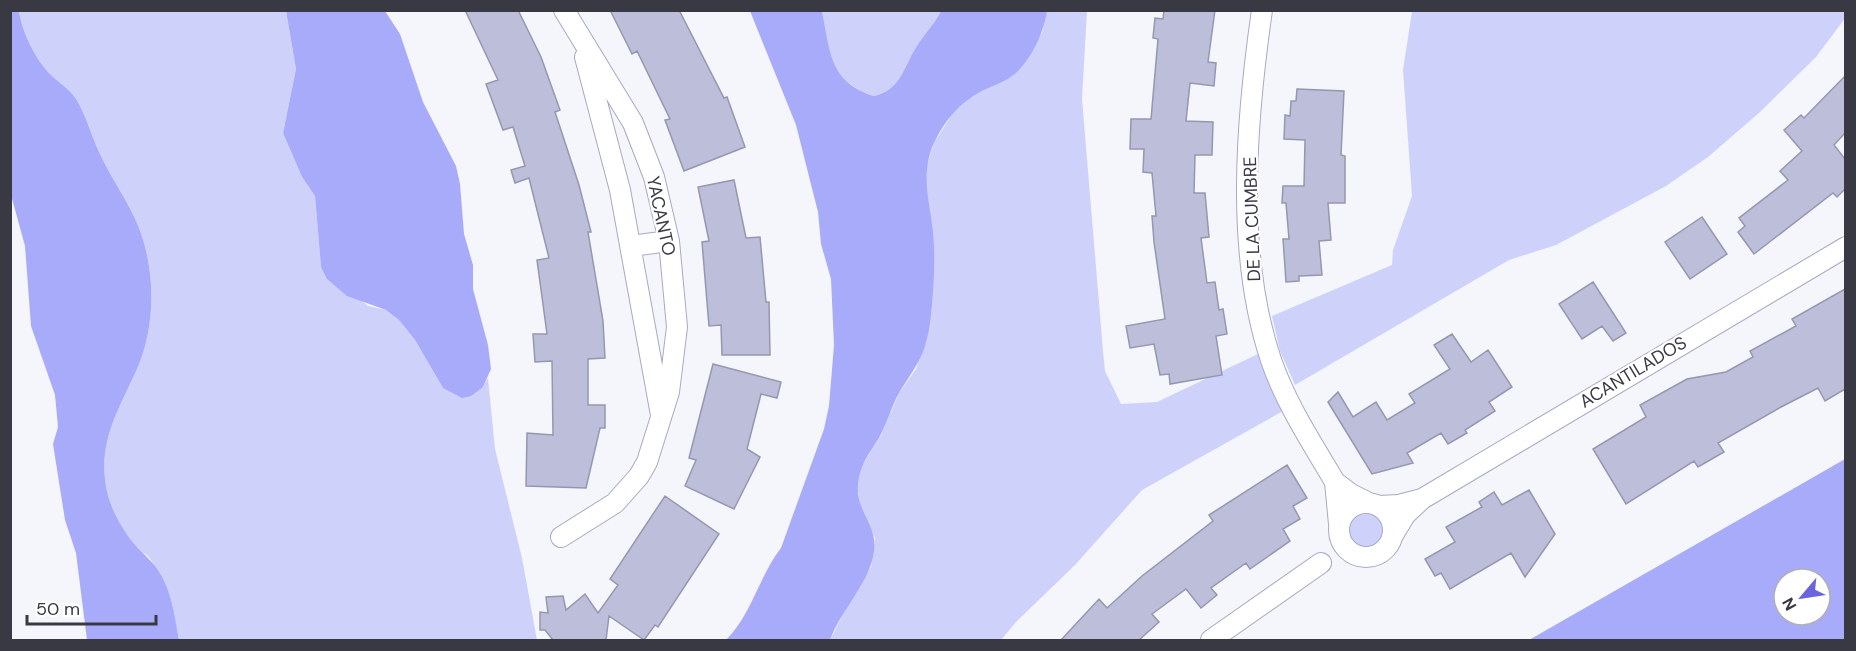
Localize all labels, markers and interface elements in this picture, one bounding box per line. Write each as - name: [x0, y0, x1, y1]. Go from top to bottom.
- street label: DE LA CUMBRE: [1238, 156, 1266, 282]
- street label: YACANTO: [641, 174, 681, 258]
- street label: ACANTILADOS: [1575, 331, 1691, 413]
- north arrow: [1772, 567, 1832, 627]
- scale bar: [27, 588, 156, 626]
- text: N: [1777, 594, 1801, 614]
- text: 50 m: [36, 597, 80, 621]

